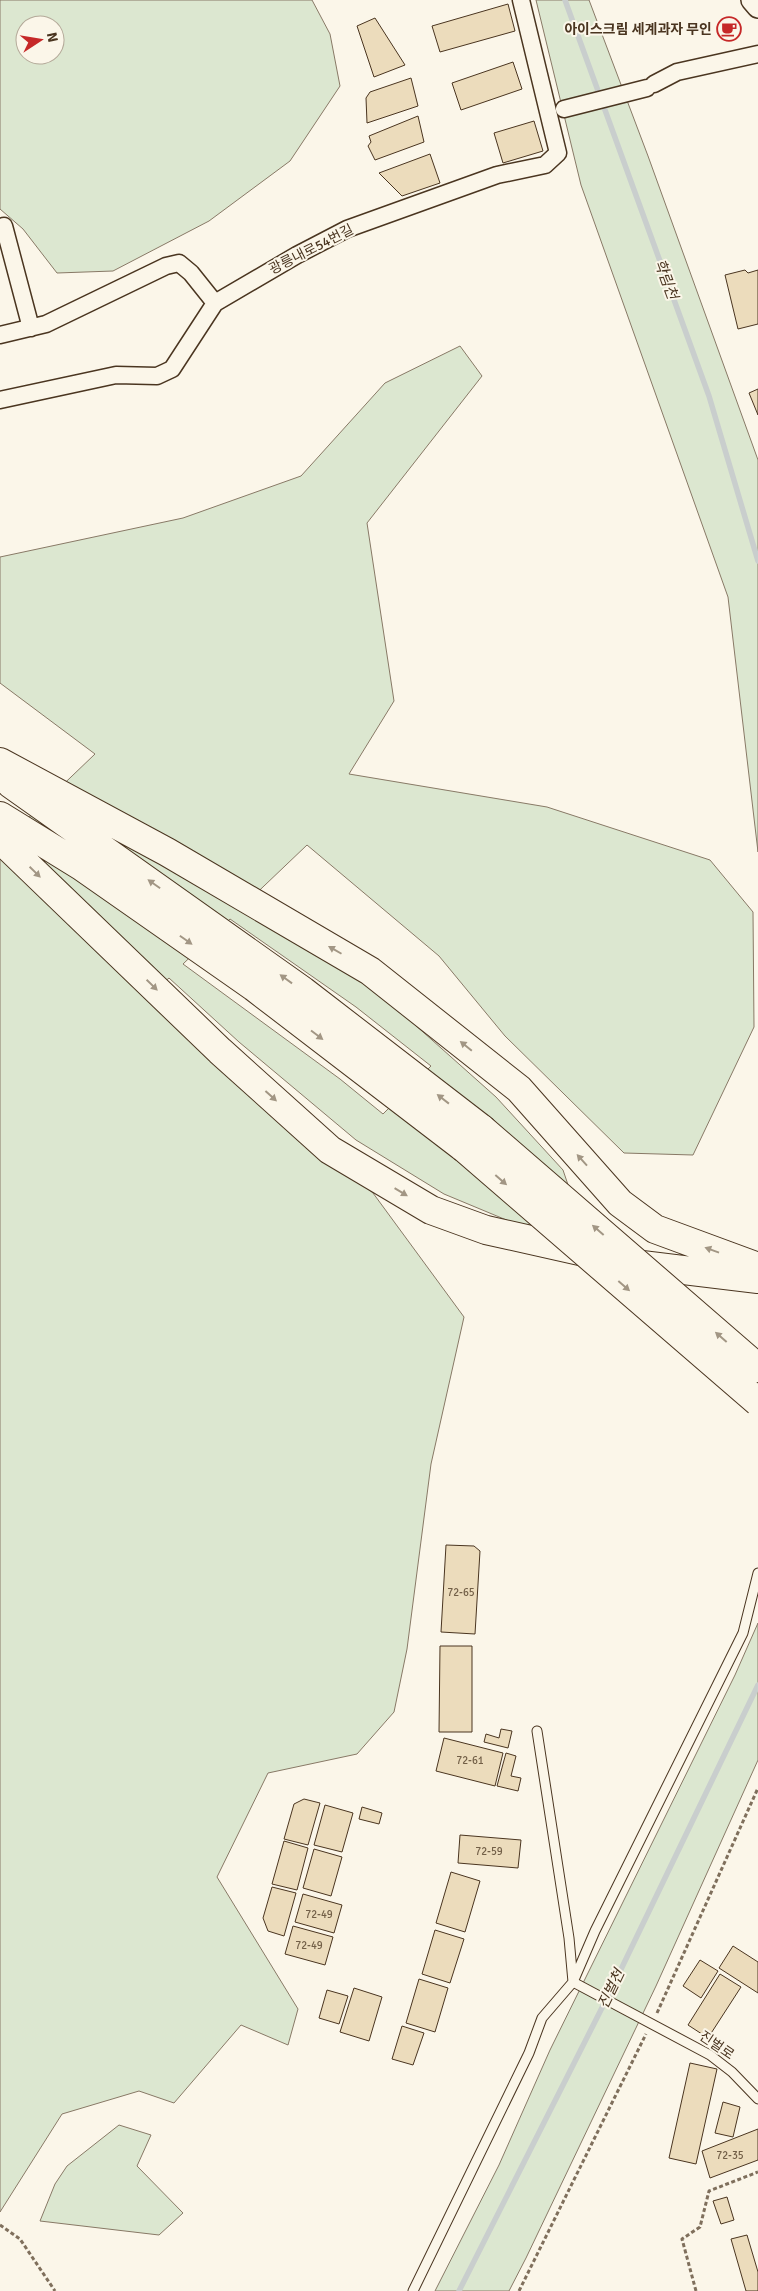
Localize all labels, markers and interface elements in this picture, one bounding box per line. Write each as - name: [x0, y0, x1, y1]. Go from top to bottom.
- north arrow: [15, 15, 65, 65]
- cafe icon: 아이스크림 세계과자 무인: [716, 16, 742, 42]
- place label: 아이스크림 세계과자 무인: [564, 21, 712, 38]
- text: N: [43, 31, 62, 44]
- street label: 광릉내로54번길: [266, 221, 356, 278]
- water label: 학림천: [650, 256, 682, 304]
- one-way arrow: [29, 866, 41, 878]
- one-way arrow: [148, 879, 161, 889]
- one-way arrow: [179, 935, 193, 945]
- one-way arrow: [329, 946, 342, 955]
- one-way arrow: [280, 974, 293, 984]
- one-way arrow: [146, 979, 158, 991]
- one-way arrow: [311, 1030, 324, 1041]
- one-way arrow: [460, 1041, 473, 1052]
- one-way arrow: [264, 1091, 277, 1102]
- one-way arrow: [437, 1094, 450, 1105]
- one-way arrow: [576, 1153, 587, 1166]
- one-way arrow: [495, 1174, 508, 1185]
- one-way arrow: [394, 1188, 409, 1196]
- one-way arrow: [593, 1224, 605, 1236]
- one-way arrow: [704, 1246, 719, 1254]
- one-way arrow: [618, 1280, 630, 1291]
- one-way arrow: [715, 1331, 728, 1342]
- house number: 72-65: [447, 1586, 475, 1599]
- house number: 72-61: [456, 1754, 484, 1767]
- house number: 72-59: [475, 1845, 503, 1858]
- house number: 72-49: [305, 1908, 333, 1921]
- house number: 72-49: [295, 1939, 323, 1952]
- water label: 진벌천: [594, 1964, 629, 2012]
- street label: 진벌로: [696, 2028, 738, 2063]
- house number: 72-35: [716, 2149, 744, 2162]

